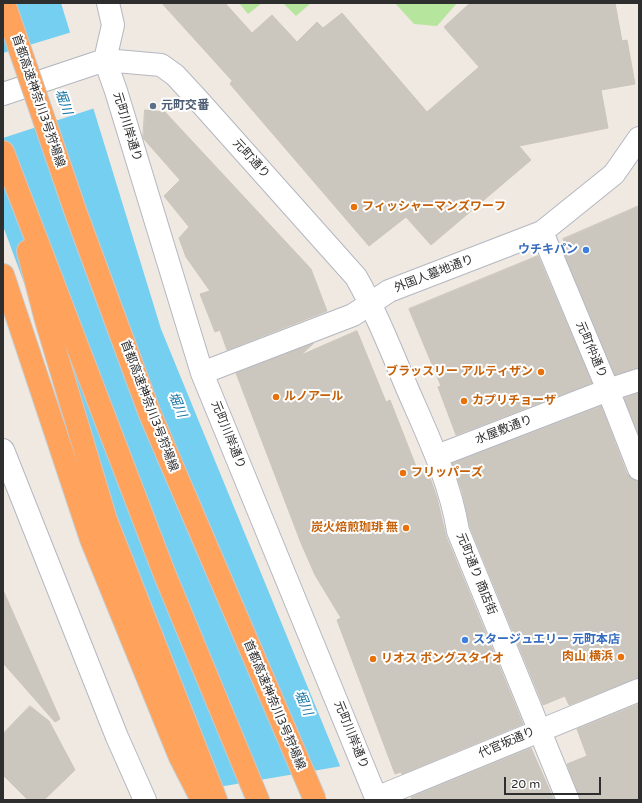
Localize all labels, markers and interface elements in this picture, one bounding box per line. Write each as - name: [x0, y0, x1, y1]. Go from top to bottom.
- street label: 首都高速神奈川3号狩場線: [8, 33, 68, 169]
- water label: 堀川: [51, 87, 75, 117]
- street label: 元町川岸通り: [110, 90, 144, 164]
- place label: 元町交番: [161, 99, 209, 113]
- marker: 元町交番: [148, 101, 158, 111]
- street label: 元町通り: [230, 136, 272, 182]
- place label: フィッシャーマンズワーフ: [362, 200, 506, 214]
- marker: フィッシャーマンズワーフ: [349, 202, 359, 212]
- place label: ウチキパン: [518, 243, 578, 257]
- marker: ウチキパン: [581, 245, 591, 255]
- street label: 外国人墓地通り: [392, 252, 476, 296]
- street label: 元町仲通り: [573, 320, 609, 380]
- street label: 首都高速神奈川3号狩場線: [117, 338, 181, 474]
- place label: ブラッスリー アルティザン: [386, 365, 533, 379]
- marker: ブラッスリー アルティザン: [536, 367, 546, 377]
- water label: 堀川: [165, 390, 189, 420]
- place label: ルノアール: [284, 390, 343, 404]
- marker: ルノアール: [271, 392, 281, 402]
- place label: カプリチョーザ: [472, 394, 556, 408]
- marker: カプリチョーザ: [459, 396, 469, 406]
- street label: 元町川岸通り: [208, 399, 248, 471]
- street label: 水屋敷通り: [473, 413, 535, 447]
- place label: フリッパーズ: [411, 466, 483, 480]
- marker: フリッパーズ: [398, 468, 408, 478]
- place label: 炭火焙煎珈琲 無: [311, 521, 398, 535]
- marker: 炭火焙煎珈琲 無: [401, 523, 411, 533]
- street label: 元町通り 商店街: [453, 531, 499, 617]
- place label: スタージュエリー 元町本店: [473, 633, 620, 647]
- marker: スタージュエリー 元町本店: [460, 635, 470, 645]
- street label: 首都高速神奈川3号狩場線: [240, 638, 308, 772]
- place label: 肉山 横浜: [562, 650, 613, 664]
- place label: リオス ボングスタイオ: [381, 652, 504, 666]
- marker: 肉山 横浜: [616, 652, 626, 662]
- marker: リオス ボングスタイオ: [368, 654, 378, 664]
- water label: 堀川: [291, 688, 315, 718]
- street label: 元町川岸通り: [331, 699, 371, 771]
- street label: 代官坂通り: [477, 725, 537, 761]
- scale bar: [506, 769, 603, 795]
- text: 20 m: [511, 777, 540, 791]

